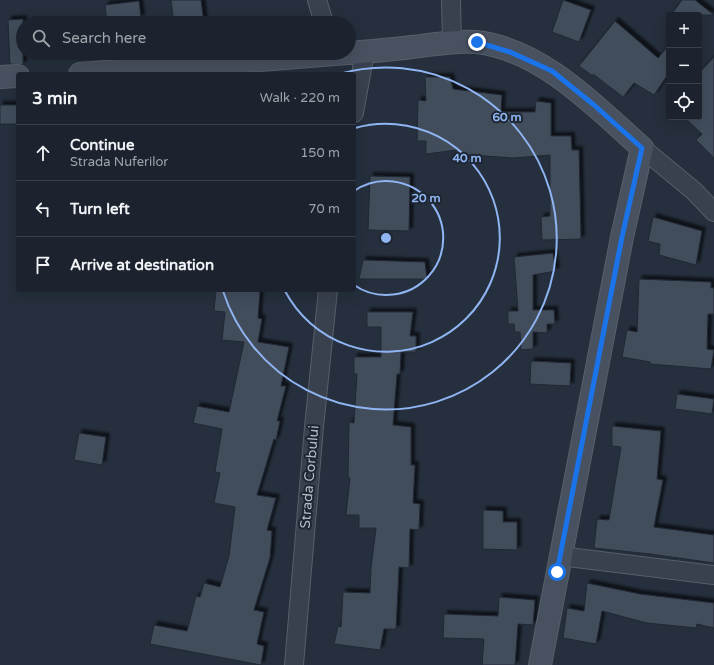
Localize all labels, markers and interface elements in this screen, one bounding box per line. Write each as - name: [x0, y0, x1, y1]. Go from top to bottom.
- map controls: [666, 12, 702, 120]
- button: +: [666, 12, 702, 48]
- search box: [16, 16, 356, 60]
- icon: search: [30, 27, 52, 49]
- text: Search here: [62, 29, 146, 47]
- route end: [468, 33, 486, 51]
- button: −: [666, 48, 702, 84]
- button: locate: [666, 84, 702, 120]
- text: 3 min: [32, 88, 77, 109]
- text: Walk · 220 m: [260, 90, 340, 106]
- text: 60 m: [492, 110, 522, 124]
- text: Continue: [70, 136, 134, 154]
- icon: ahead: [32, 142, 54, 164]
- text: 150 m: [300, 145, 340, 161]
- text: 40 m: [452, 151, 482, 165]
- text: Strada Nuferilor: [70, 154, 168, 170]
- text: 20 m: [411, 191, 441, 205]
- icon: left: [32, 198, 54, 220]
- text: Turn left: [70, 200, 130, 218]
- text: 70 m: [308, 201, 340, 217]
- centre of rings: [379, 231, 393, 245]
- icon: arrive: [32, 254, 54, 276]
- text: Arrive at destination: [70, 256, 214, 274]
- street label: Strada Corbului: [297, 425, 322, 529]
- route start: [548, 563, 566, 581]

